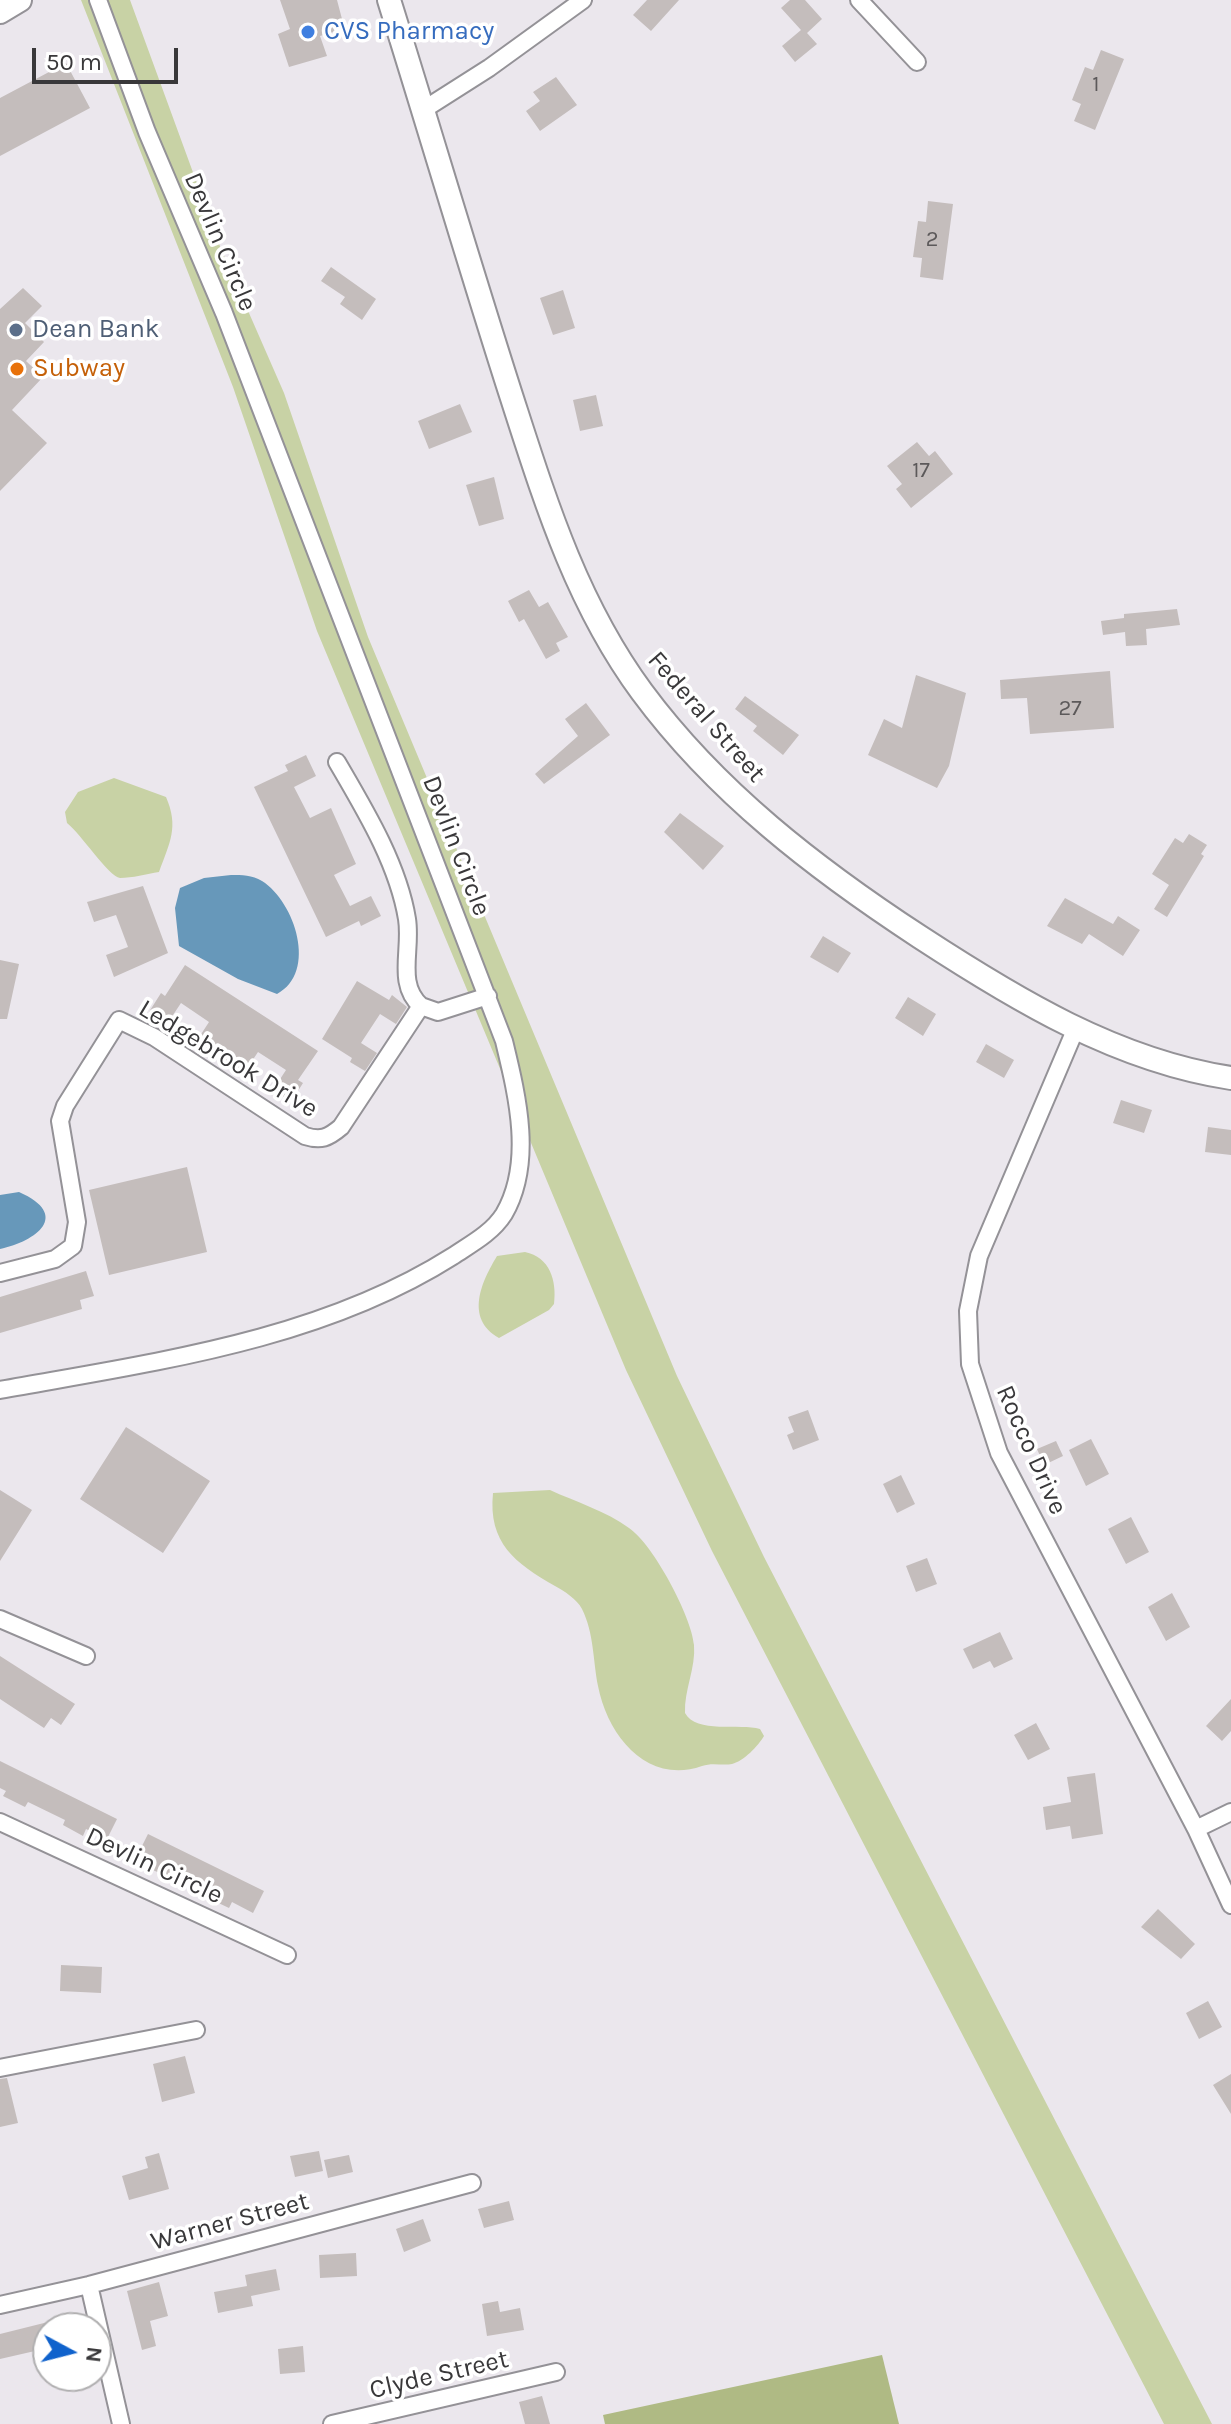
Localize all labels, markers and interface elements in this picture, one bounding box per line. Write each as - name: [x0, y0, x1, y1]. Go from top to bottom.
- place label: CVS Pharmacy: [324, 16, 494, 48]
- marker: CVS Pharmacy: [299, 23, 317, 41]
- scale bar: [36, 32, 182, 82]
- text: 50 m: [46, 48, 102, 76]
- house number: 1: [1092, 72, 1100, 98]
- street label: Devlin Circle: [177, 168, 263, 316]
- house number: 2: [926, 227, 938, 253]
- place label: Dean Bank: [32, 314, 160, 346]
- marker: Dean Bank: [7, 321, 25, 339]
- place label: Subway: [33, 353, 125, 385]
- marker: Subway: [8, 360, 26, 378]
- house number: 17: [912, 458, 930, 484]
- street label: Federal Street: [641, 645, 771, 789]
- house number: 27: [1058, 696, 1082, 722]
- street label: Devlin Circle: [415, 772, 497, 920]
- street label: Ledgebrook Drive: [133, 993, 323, 1125]
- street label: Rocco Drive: [989, 1381, 1073, 1519]
- street label: Devlin Circle: [81, 1821, 227, 1911]
- street label: Warner Street: [148, 2186, 312, 2258]
- north arrow: [32, 2312, 112, 2392]
- street label: Clyde Street: [366, 2344, 512, 2406]
- text: N: [80, 2345, 108, 2364]

